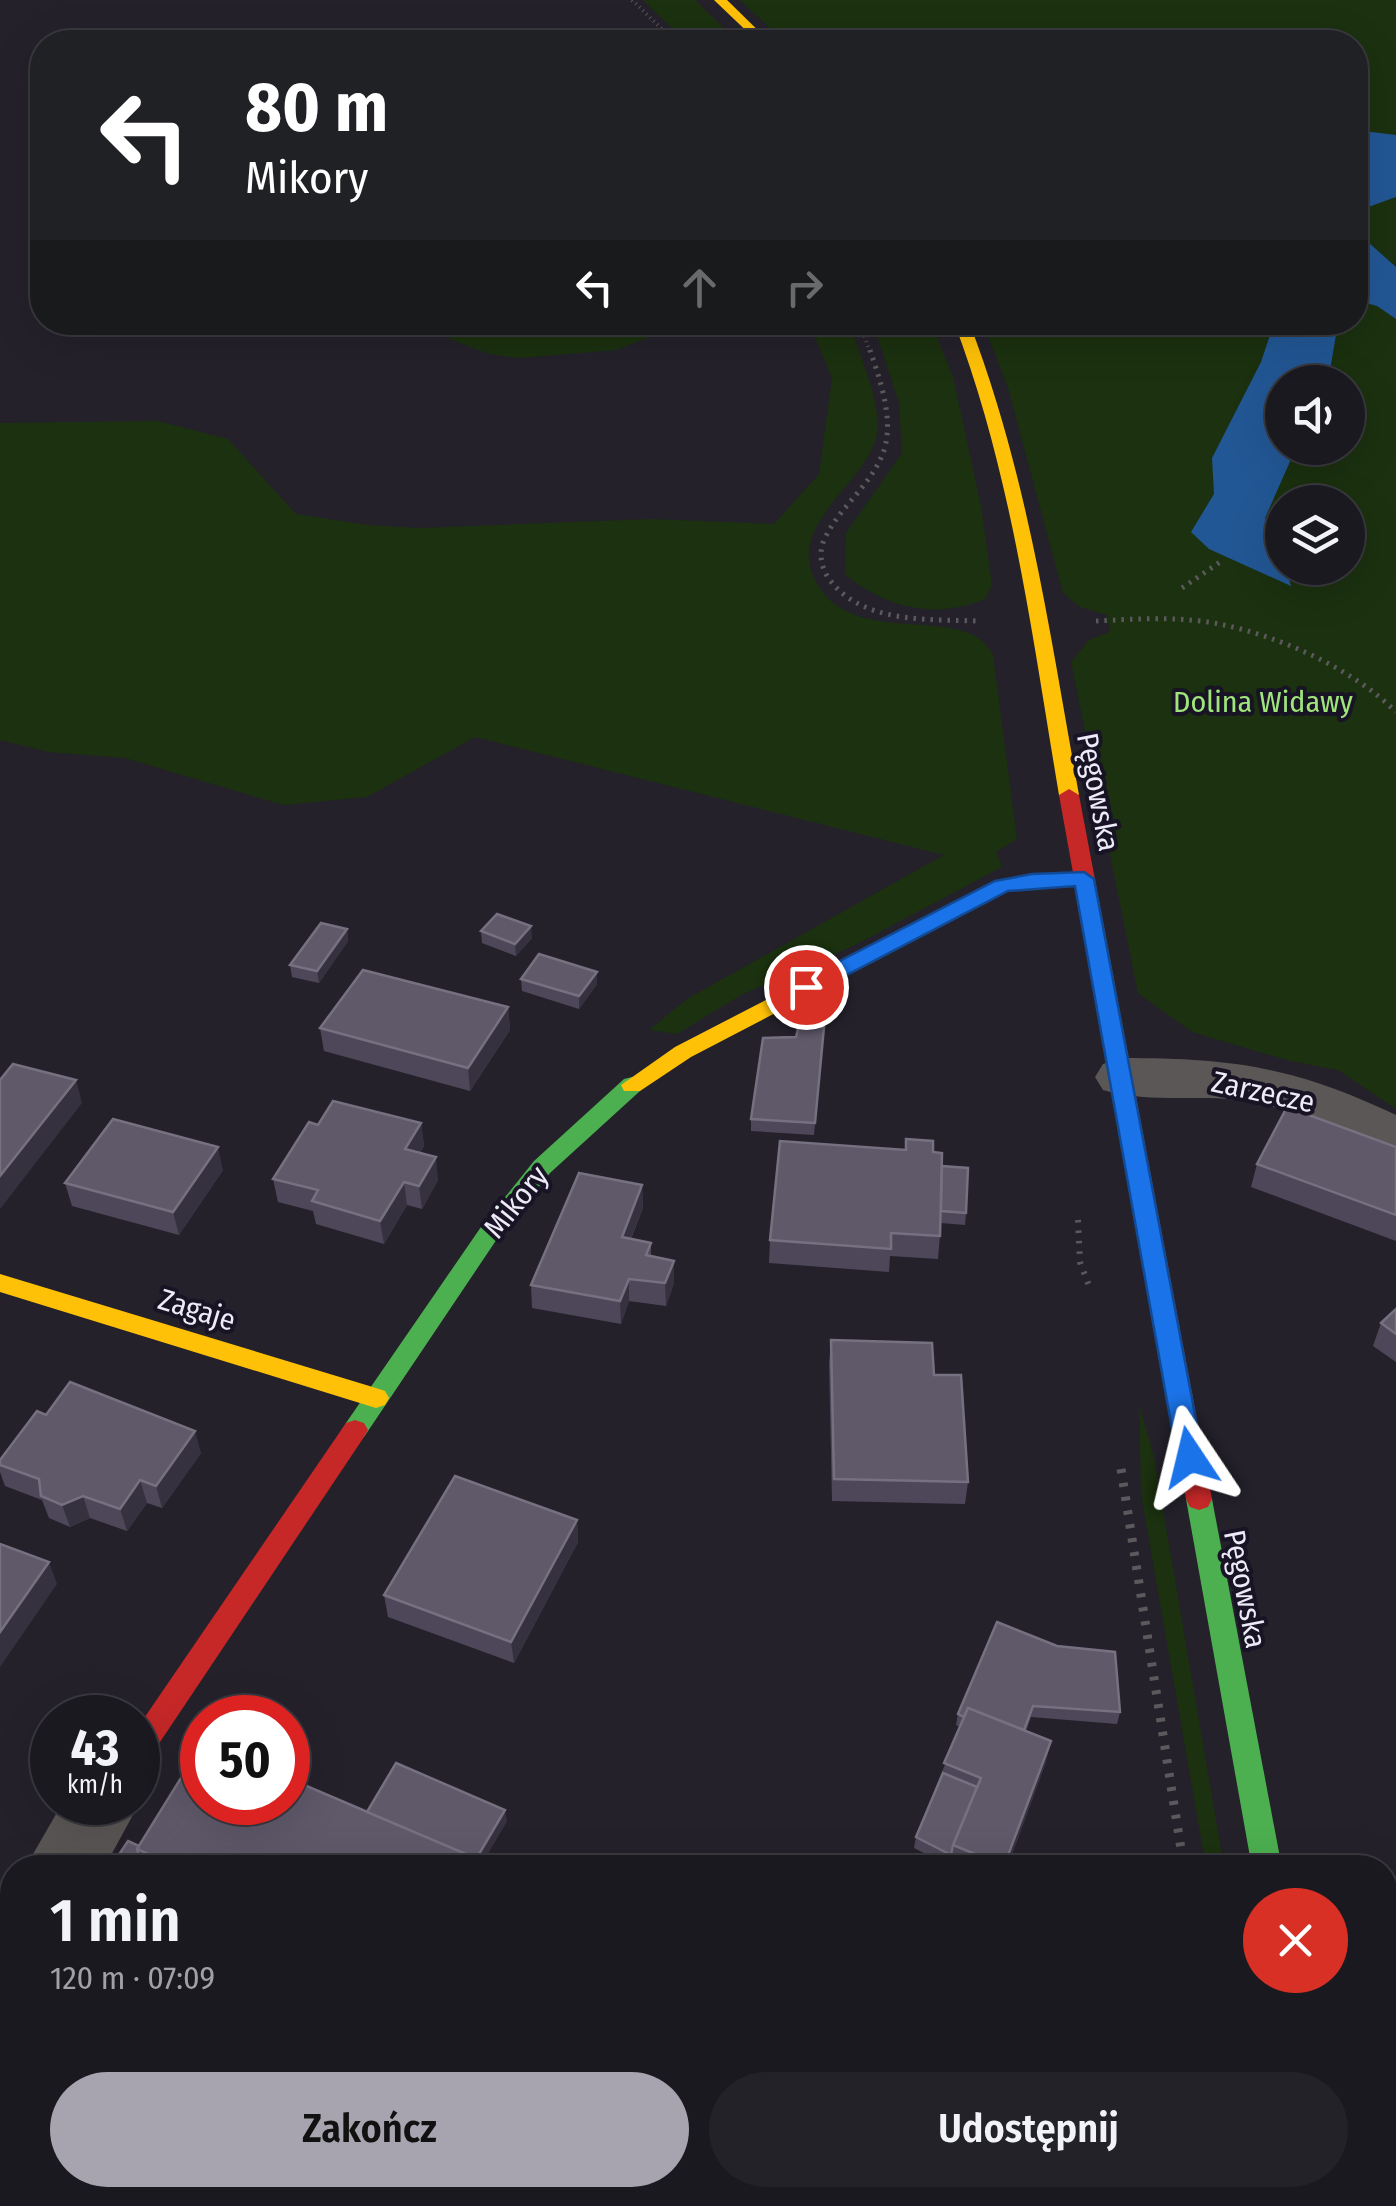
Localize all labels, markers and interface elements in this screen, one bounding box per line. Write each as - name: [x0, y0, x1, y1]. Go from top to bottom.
- text: 80 m: [245, 66, 388, 150]
- icon: left: [80, 70, 210, 200]
- text: Mikory: [245, 151, 368, 205]
- icon: left: [567, 260, 622, 315]
- icon: ahead: [672, 260, 727, 315]
- icon: right: [777, 260, 832, 315]
- map controls: [1265, 365, 1365, 585]
- button: sound: [1265, 365, 1365, 465]
- button: layers: [1265, 485, 1365, 585]
- park label: Dolina Widawy: [1173, 684, 1354, 720]
- street label: Pęgowska: [1069, 730, 1127, 854]
- pin: [764, 945, 849, 1030]
- icon: arrive: [779, 960, 834, 1015]
- street label: Zarzecze: [1208, 1064, 1318, 1120]
- street label: Mikory: [476, 1158, 556, 1245]
- street label: Zagaje: [154, 1281, 240, 1339]
- position arrow: [1138, 1405, 1242, 1509]
- street label: Pęgowska: [1216, 1527, 1274, 1651]
- speed limit sign: 50: [180, 1695, 310, 1825]
- text: 43: [71, 1718, 119, 1778]
- text: km/h: [67, 1770, 123, 1800]
- text: 1 min: [50, 1885, 181, 1957]
- button: close: [1243, 1888, 1348, 1993]
- text: 120 m · 07:09: [50, 1959, 215, 1997]
- button: Zakończ: [50, 2072, 689, 2187]
- button: Udostępnij: [709, 2072, 1348, 2187]

